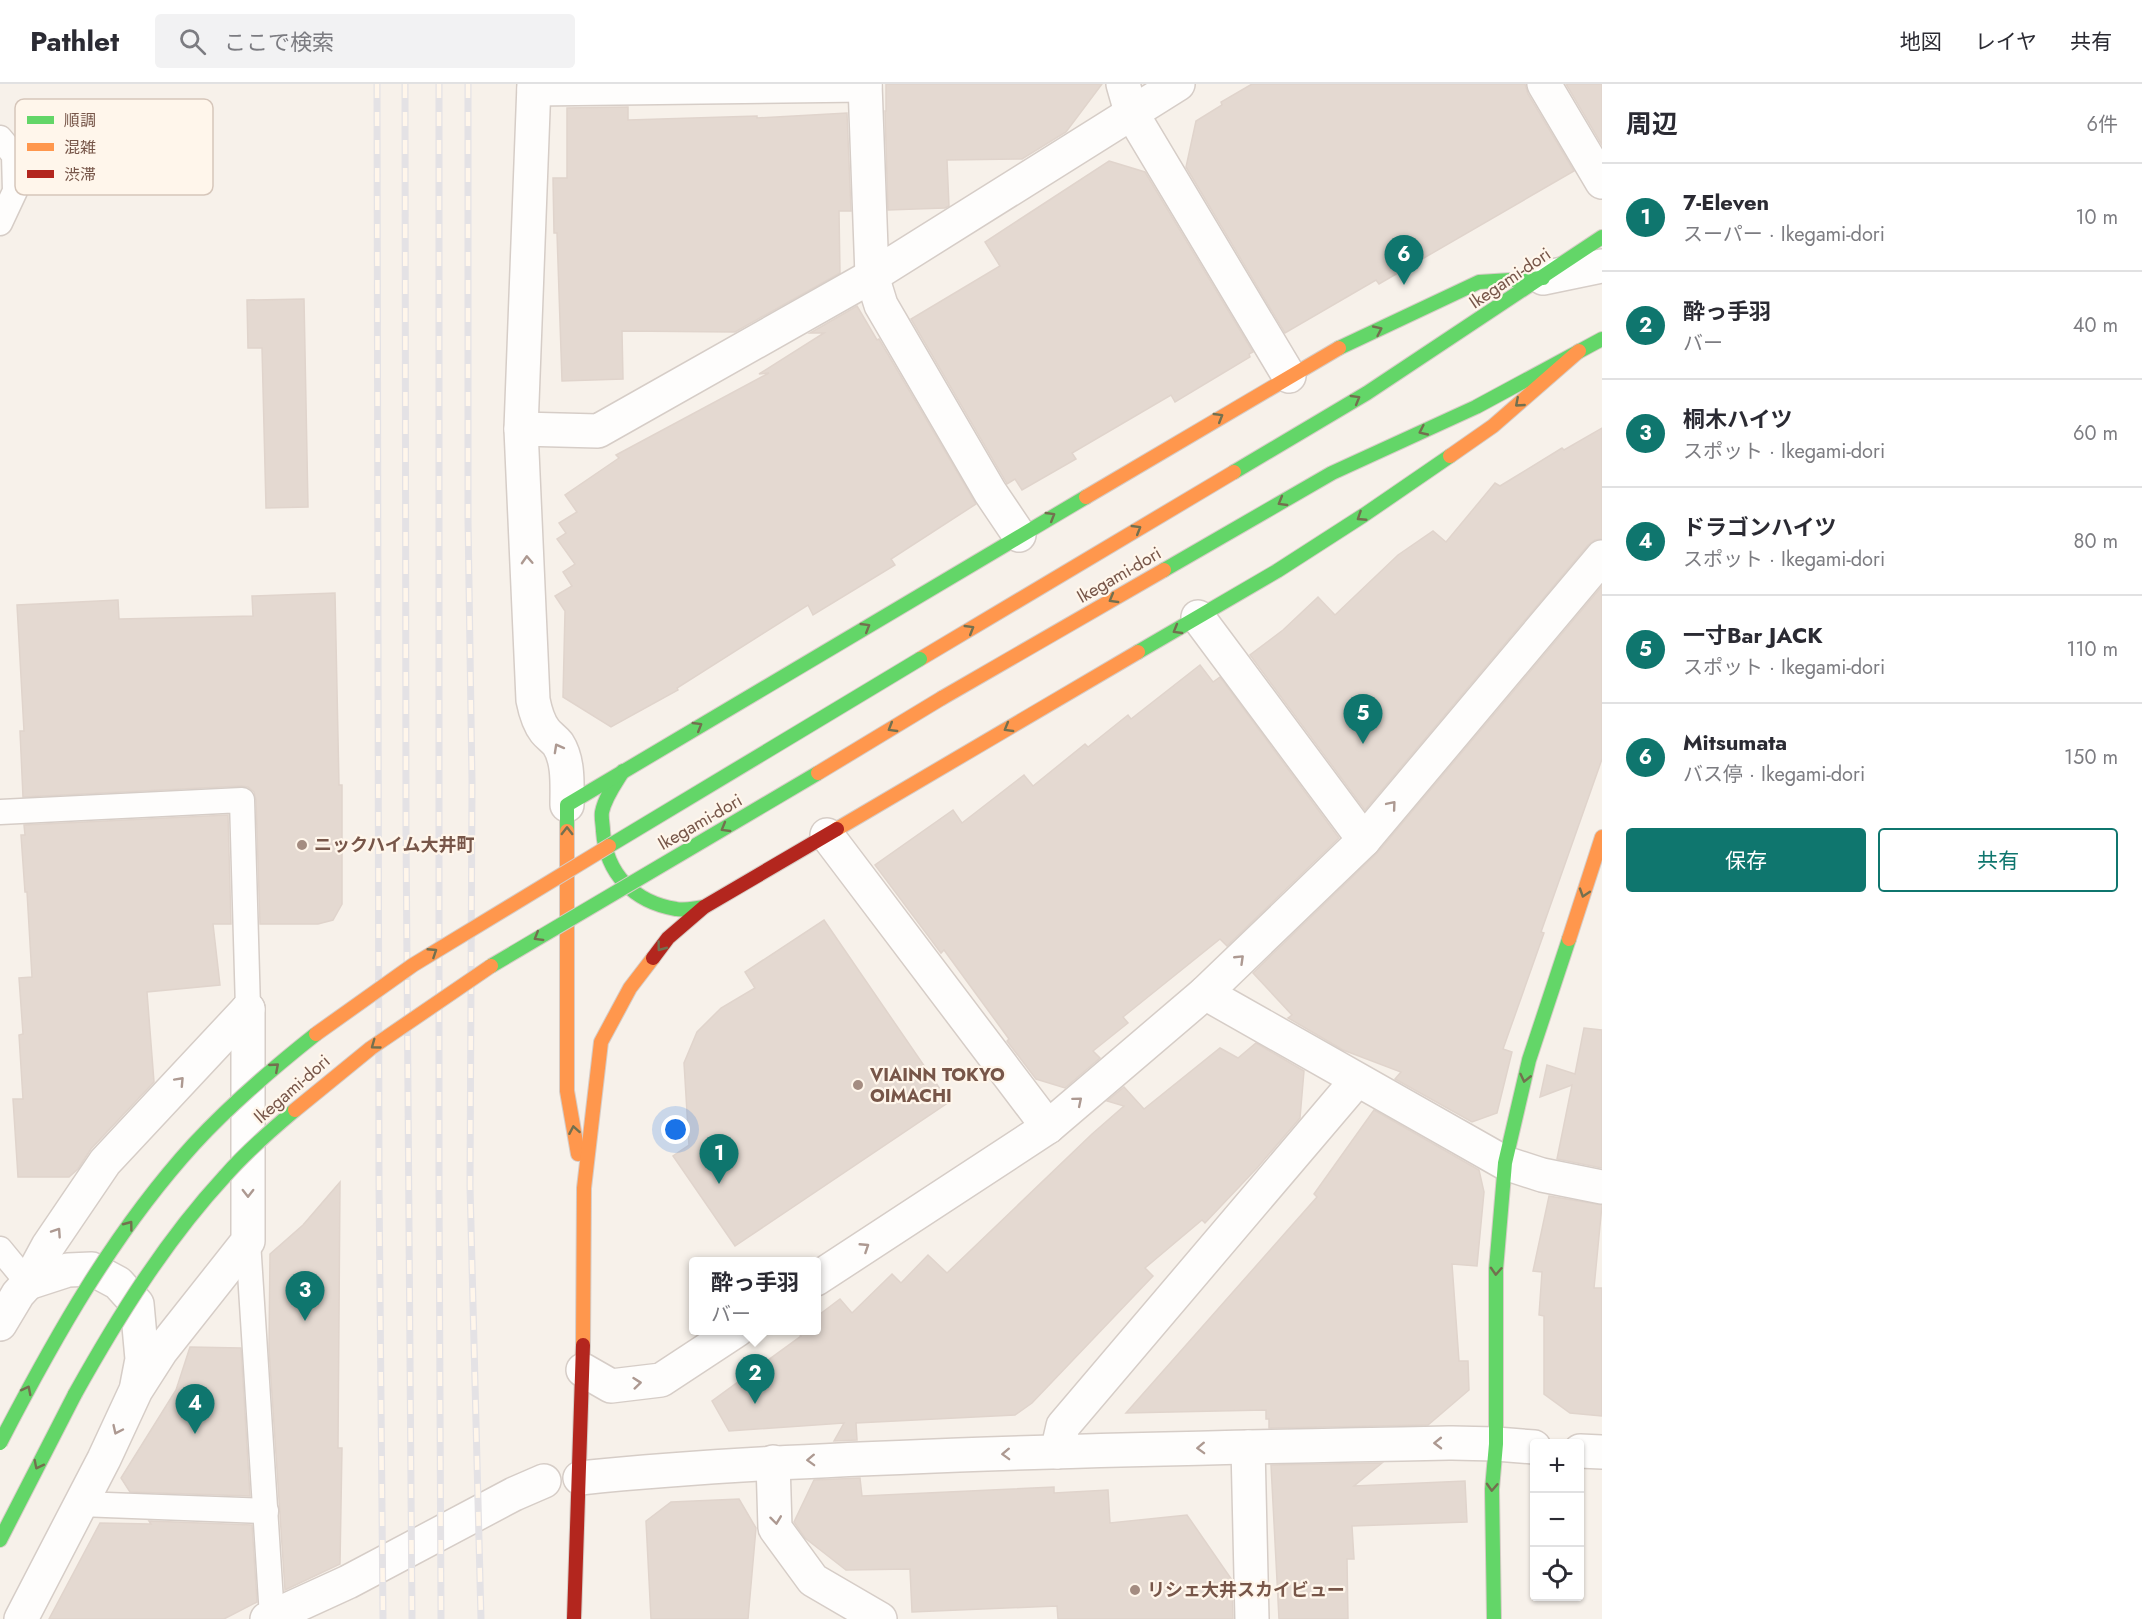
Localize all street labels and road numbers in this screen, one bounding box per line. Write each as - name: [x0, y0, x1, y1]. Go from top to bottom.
- street label: Ikegami-dori: [1464, 241, 1556, 315]
- street label: Ikegami-dori: [1072, 540, 1166, 610]
- street label: Ikegami-dori: [653, 787, 747, 857]
- street label: Ikegami-dori: [248, 1048, 336, 1130]

